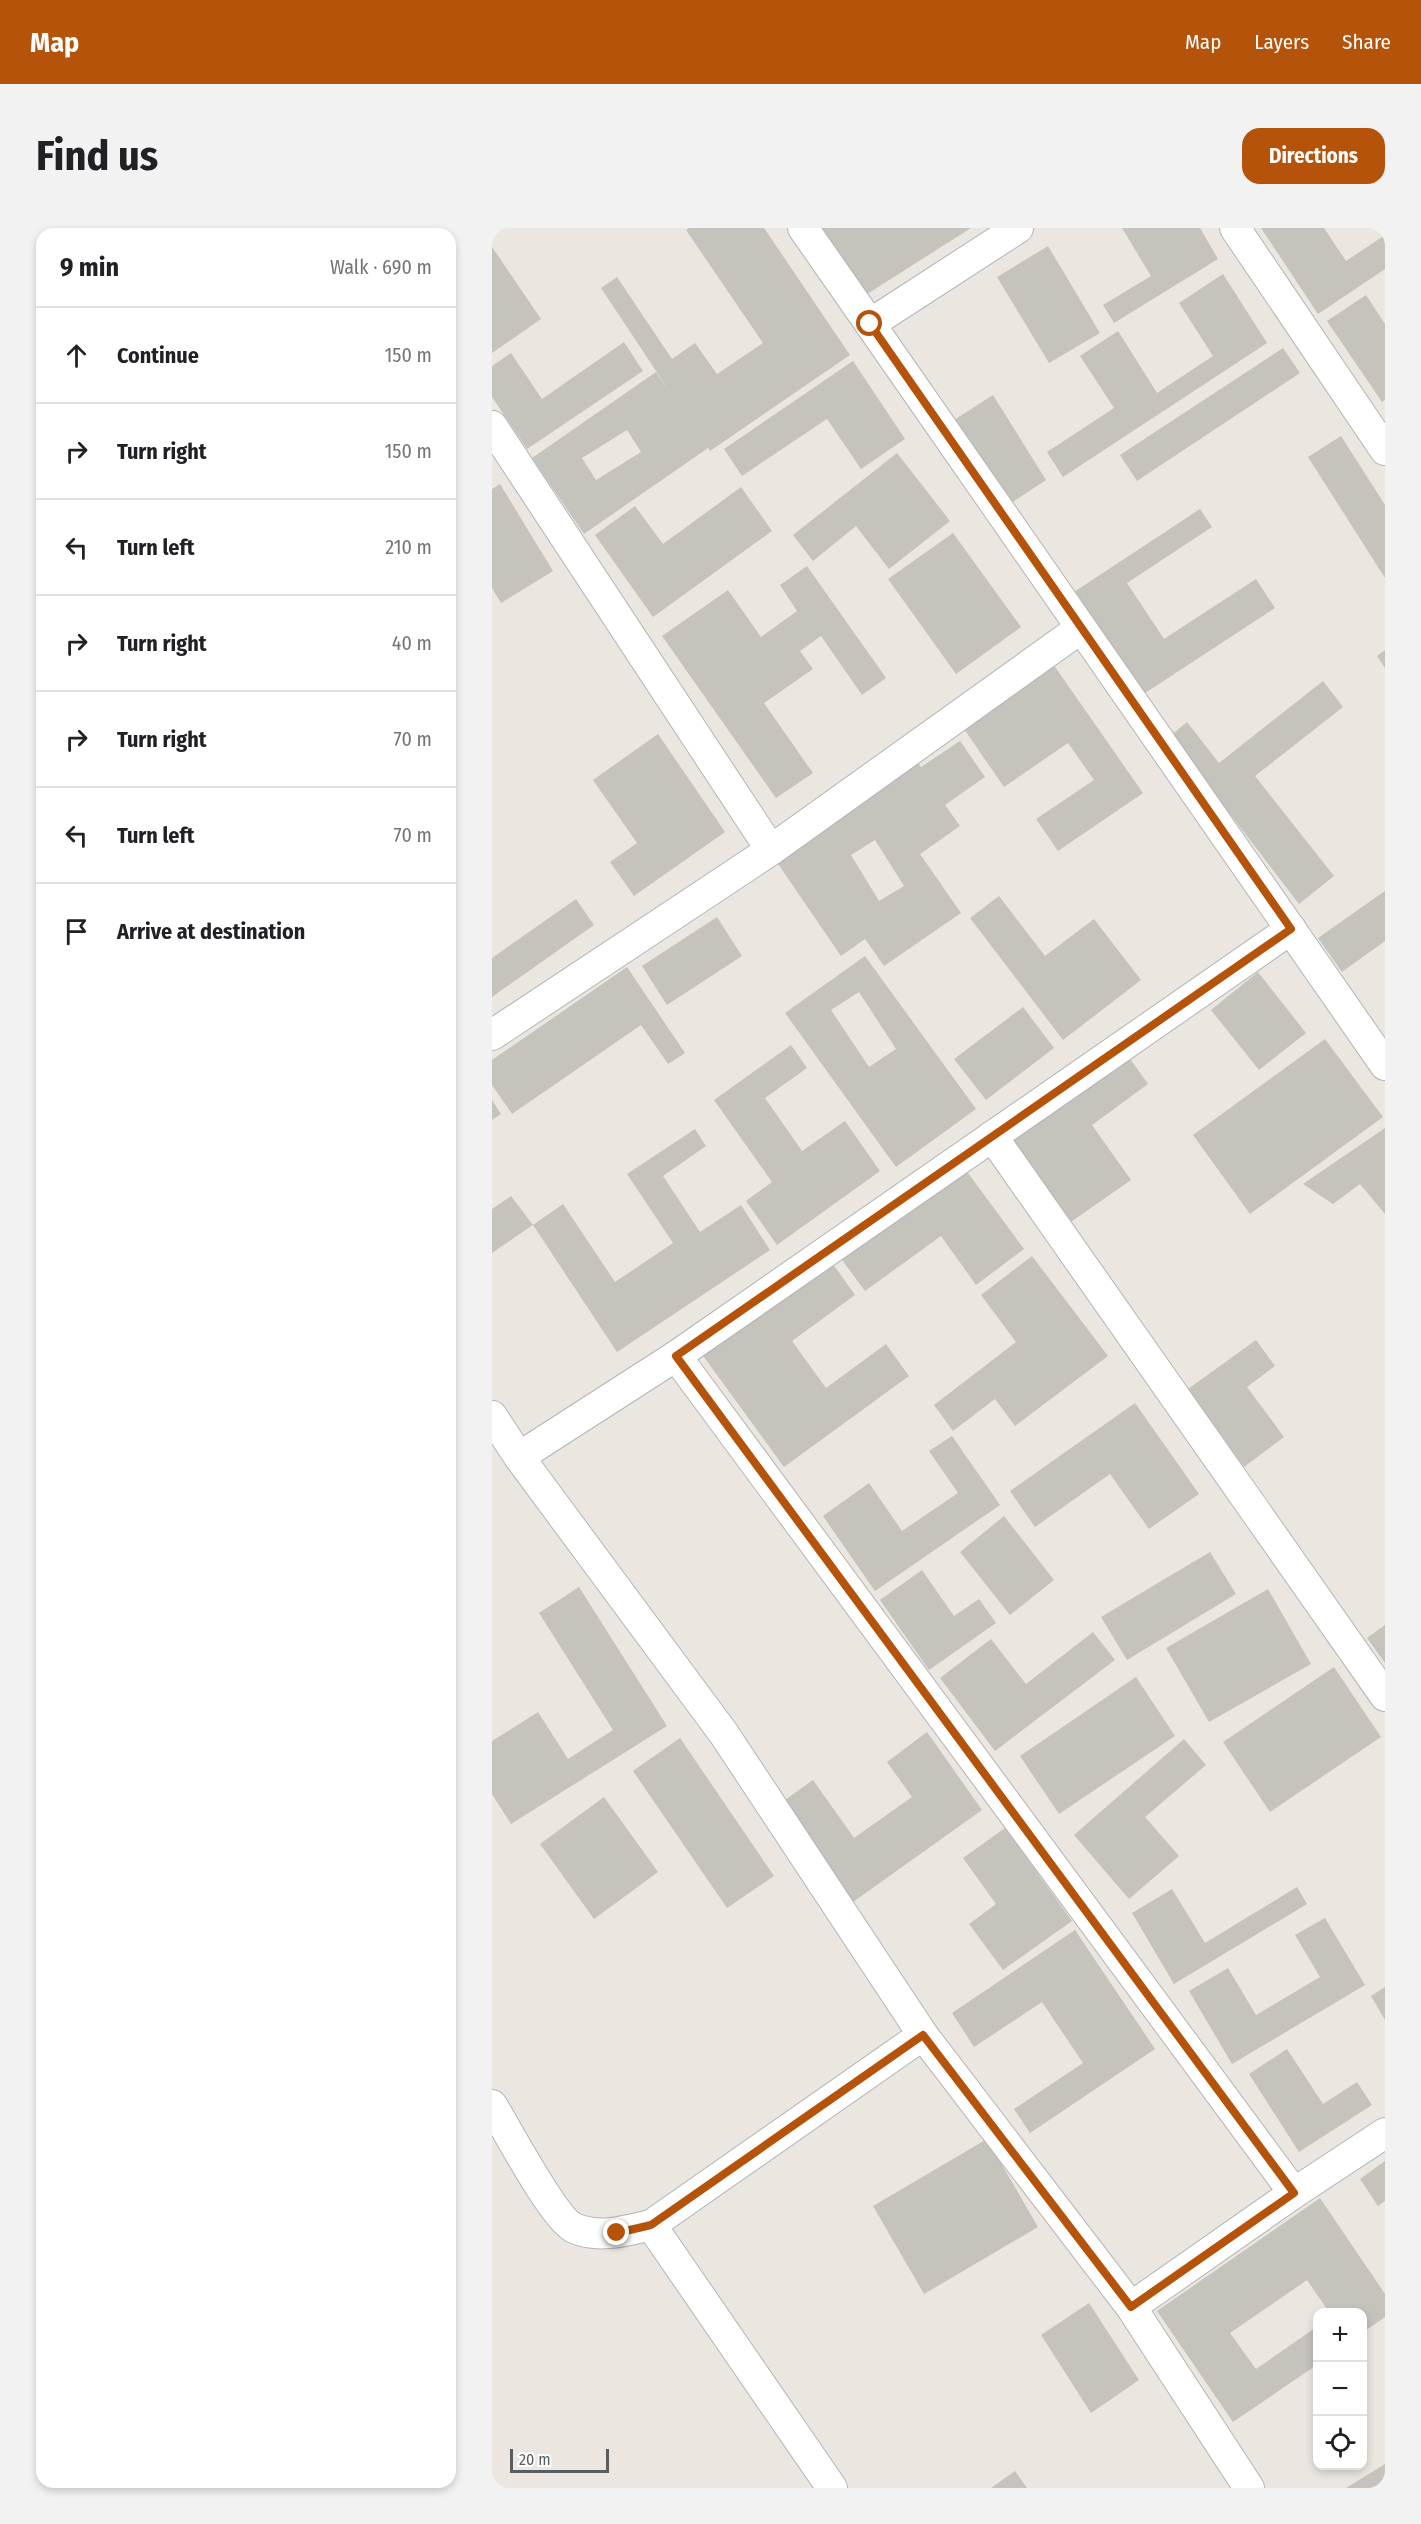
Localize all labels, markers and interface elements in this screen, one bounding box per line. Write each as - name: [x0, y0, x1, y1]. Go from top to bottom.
- text: Map: [30, 26, 79, 59]
- text: Map: [1185, 29, 1221, 55]
- text: Layers: [1254, 29, 1309, 55]
- text: Share: [1342, 29, 1391, 55]
- button: Directions: [1242, 128, 1385, 184]
- text: Find us: [36, 131, 158, 181]
- text: 9 min: [60, 252, 119, 283]
- text: Walk · 690 m: [330, 255, 432, 279]
- route start: [856, 310, 882, 336]
- icon: ahead: [60, 339, 93, 372]
- text: Continue: [117, 342, 199, 369]
- text: 150 m: [385, 343, 432, 367]
- icon: right: [60, 435, 93, 468]
- text: Turn right: [117, 438, 206, 465]
- text: 150 m: [385, 439, 432, 463]
- icon: left: [60, 531, 93, 564]
- text: Turn left: [117, 534, 195, 561]
- text: 210 m: [385, 535, 432, 559]
- icon: right: [60, 627, 93, 660]
- text: Turn right: [117, 630, 206, 657]
- text: 40 m: [392, 631, 432, 655]
- icon: right: [60, 723, 93, 756]
- text: Turn right: [117, 726, 206, 753]
- text: 70 m: [394, 727, 432, 751]
- icon: left: [60, 819, 93, 852]
- text: Turn left: [117, 822, 195, 849]
- text: 70 m: [394, 823, 432, 847]
- icon: arrive: [60, 915, 93, 948]
- text: Arrive at destination: [117, 918, 305, 945]
- route end: [603, 2219, 629, 2245]
- map controls: [1313, 2308, 1367, 2470]
- button: +: [1313, 2308, 1367, 2362]
- button: −: [1313, 2362, 1367, 2416]
- button: locate: [1313, 2416, 1367, 2470]
- scale bar: [510, 2446, 609, 2474]
- text: 20 m: [519, 2450, 550, 2469]

